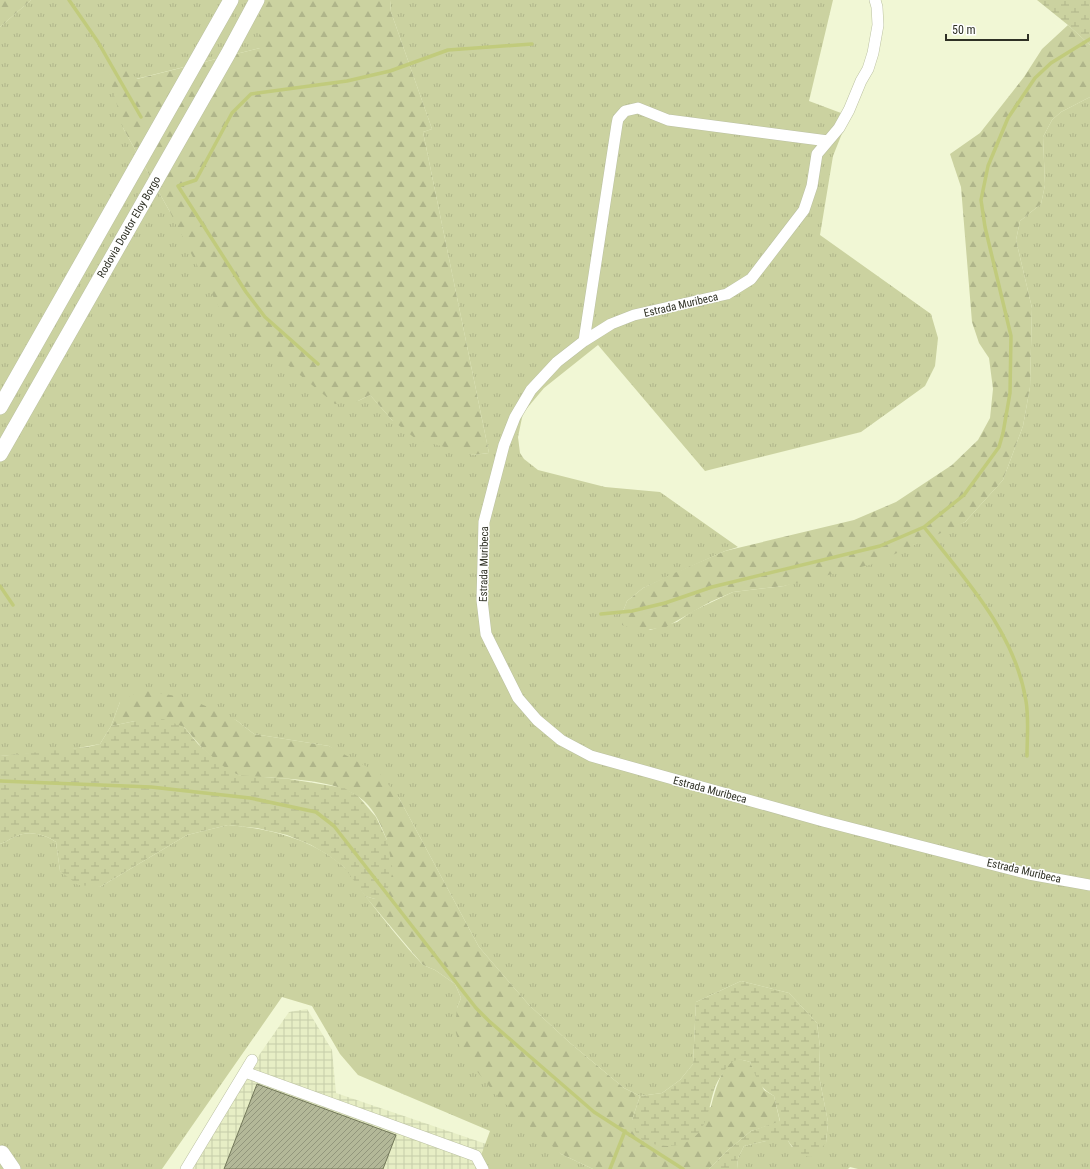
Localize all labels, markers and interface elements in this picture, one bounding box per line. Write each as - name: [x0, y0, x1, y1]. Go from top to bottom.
- scale bar: [946, 16, 1028, 42]
- text: 50 m: [952, 23, 976, 37]
- street label: Rodovia Doutor Eloy Borgo: [95, 173, 164, 280]
- street label: Estrada Muribeca: [643, 290, 719, 320]
- street label: Estrada Muribeca: [477, 526, 491, 602]
- street label: Estrada Muribeca: [672, 774, 748, 806]
- street label: Estrada Muribeca: [986, 856, 1062, 886]

